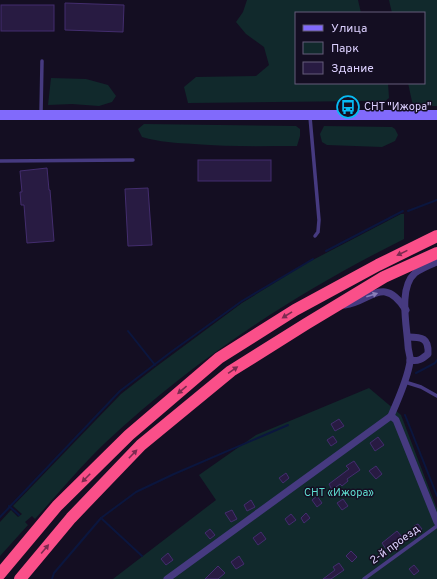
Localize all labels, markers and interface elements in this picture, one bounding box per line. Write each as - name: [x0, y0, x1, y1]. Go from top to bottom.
- legend: [295, 12, 425, 84]
- text: Улица: [331, 21, 367, 37]
- text: Парк: [331, 41, 359, 57]
- text: Здание: [331, 61, 374, 77]
- bus stop icon: СНТ "Ижора": [335, 94, 361, 120]
- place label: СНТ "Ижора": [364, 100, 431, 114]
- one-way arrow: [396, 250, 407, 256]
- one-way arrow: [366, 292, 378, 298]
- one-way arrow: [282, 311, 292, 319]
- one-way arrow: [228, 366, 238, 374]
- one-way arrow: [176, 385, 187, 394]
- one-way arrow: [128, 449, 137, 458]
- one-way arrow: [81, 473, 91, 483]
- park label: СНТ «Ижора»: [304, 486, 374, 500]
- street label: 2-й проезд: [367, 522, 423, 568]
- one-way arrow: [40, 544, 49, 554]

